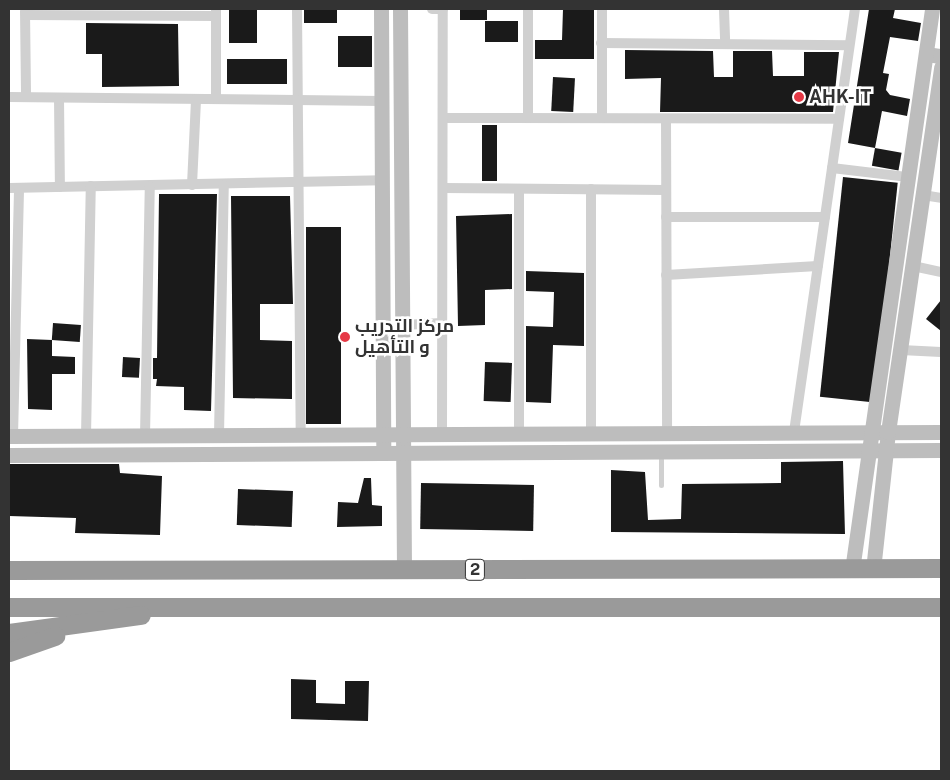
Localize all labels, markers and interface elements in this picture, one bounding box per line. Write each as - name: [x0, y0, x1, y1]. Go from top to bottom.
- place label: AHK-IT: [809, 86, 871, 108]
- marker: AHK-IT: [793, 91, 805, 103]
- place label: مركز التدريب و التأهيل: [355, 316, 454, 358]
- marker: مركز التدريب و التأهيل: [339, 331, 351, 343]
- road number: 2: [464, 556, 486, 584]

